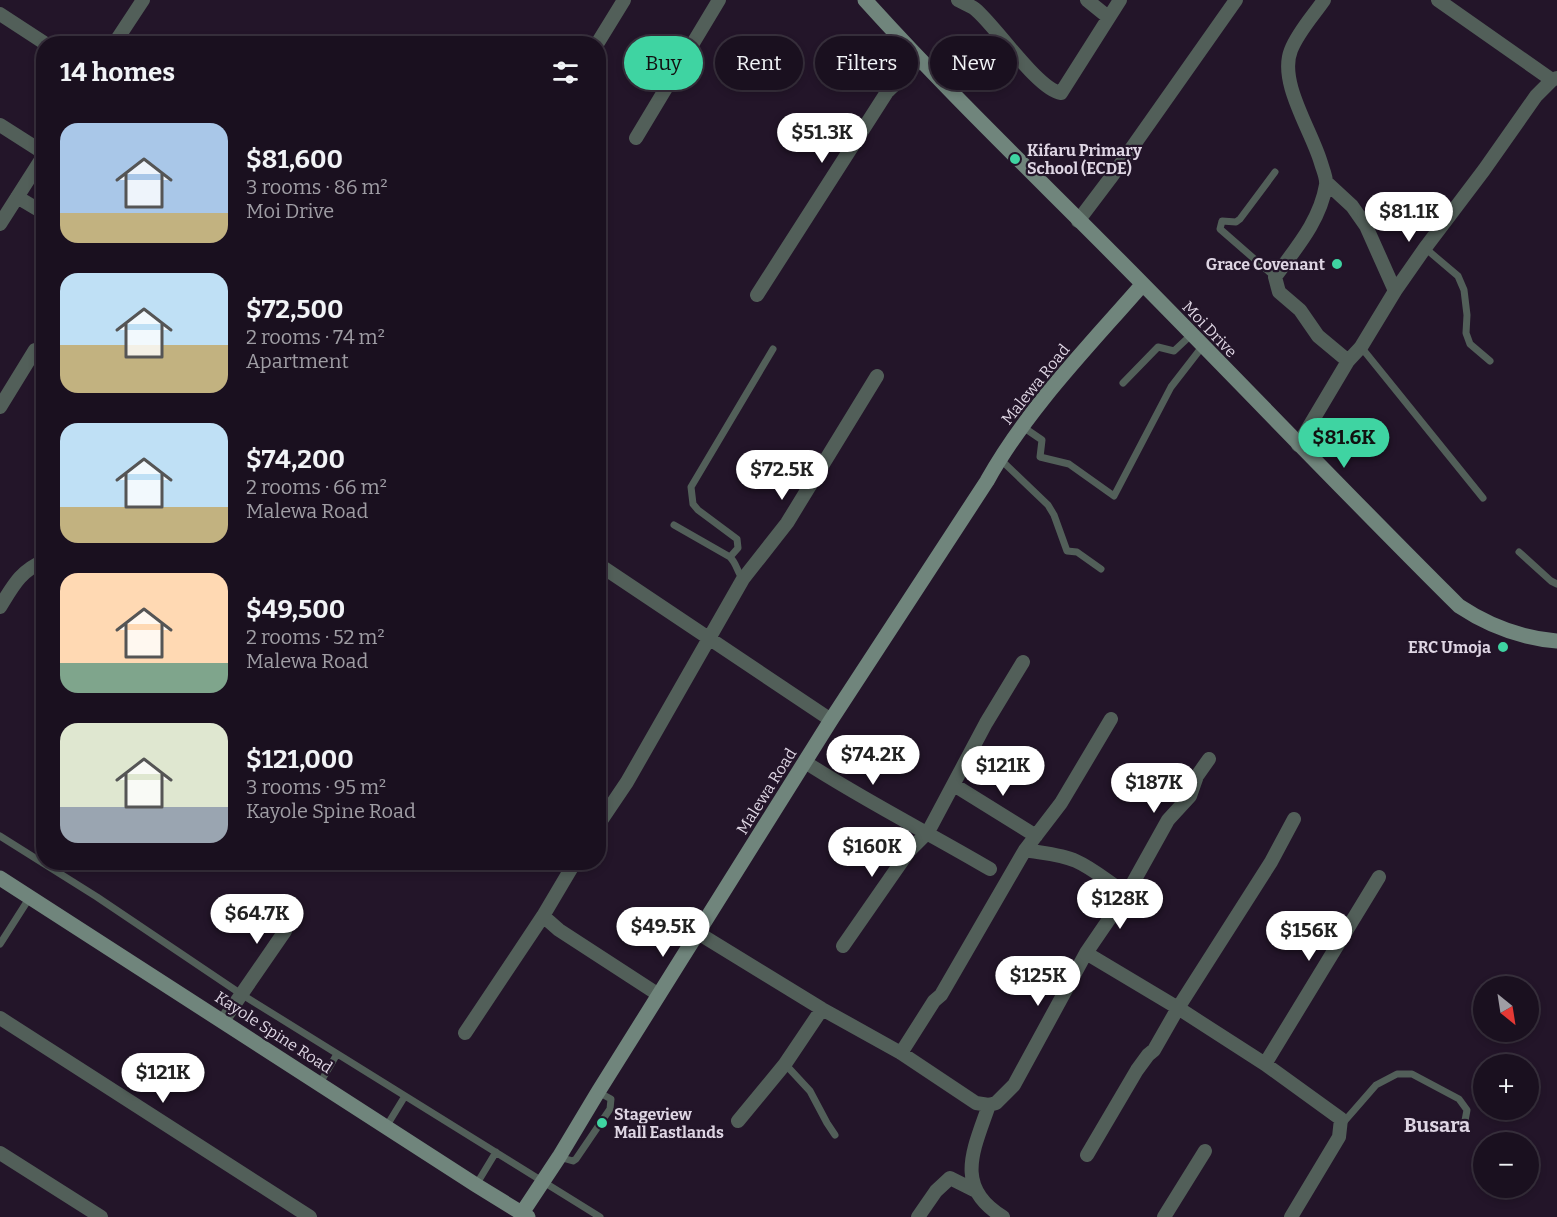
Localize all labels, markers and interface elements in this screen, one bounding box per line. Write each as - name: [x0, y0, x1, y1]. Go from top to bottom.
- chip: Buy: [624, 36, 703, 90]
- chip: Rent: [715, 36, 803, 90]
- chip: Filters: [815, 36, 918, 90]
- chip: New: [930, 36, 1017, 90]
- icon: filters: [549, 56, 582, 89]
- text: 14 homes: [60, 57, 175, 88]
- pin: $51.3K: [773, 113, 871, 164]
- text: $51.3K: [791, 120, 853, 144]
- place label: Kifaru Primary School (ECDE): [1027, 141, 1142, 178]
- text: $81,600: [246, 144, 343, 175]
- icon: home: [108, 147, 180, 219]
- marker: Kifaru Primary School (ECDE): [1008, 152, 1022, 166]
- text: 3 rooms · 86 m²: [246, 175, 388, 199]
- pin: $81.1K: [1360, 192, 1458, 243]
- text: Moi Drive: [246, 199, 334, 223]
- text: $81.1K: [1379, 199, 1439, 223]
- place label: Grace Covenant: [1206, 255, 1326, 274]
- marker: Grace Covenant: [1330, 257, 1344, 271]
- text: $72,500: [246, 294, 344, 325]
- icon: home: [108, 297, 180, 369]
- street label: Moi Drive: [1178, 297, 1241, 361]
- text: 2 rooms · 74 m²: [246, 325, 385, 349]
- street label: Malewa Road: [997, 340, 1074, 428]
- text: Apartment: [246, 349, 349, 373]
- pin: $81.6K: [1295, 418, 1393, 469]
- text: $81.6K: [1312, 425, 1376, 449]
- text: $74,200: [246, 444, 345, 475]
- icon: home: [108, 447, 180, 519]
- pin: $72.5K: [733, 450, 831, 501]
- text: $72.5K: [750, 457, 814, 481]
- text: 2 rooms · 66 m²: [246, 475, 387, 499]
- text: Malewa Road: [246, 499, 368, 523]
- text: $49,500: [246, 594, 345, 625]
- icon: home: [108, 597, 180, 669]
- text: 2 rooms · 52 m²: [246, 625, 385, 649]
- place label: ERC Umoja: [1408, 638, 1491, 657]
- marker: ERC Umoja: [1496, 640, 1510, 654]
- text: Malewa Road: [246, 649, 368, 673]
- pin: $74.2K: [824, 735, 922, 786]
- text: $74.2K: [841, 742, 905, 766]
- text: $121,000: [246, 744, 354, 775]
- street label: Malewa Road: [732, 744, 801, 838]
- pin: $121K: [961, 746, 1045, 797]
- icon: home: [108, 747, 180, 819]
- text: $121K: [976, 753, 1030, 777]
- pin: $187K: [1112, 763, 1196, 814]
- text: $187K: [1125, 770, 1183, 794]
- text: 3 rooms · 95 m²: [246, 775, 386, 799]
- text: Kayole Spine Road: [246, 799, 416, 823]
- pin: $160K: [830, 827, 914, 878]
- text: $160K: [842, 834, 902, 858]
- pin: $128K: [1078, 879, 1162, 930]
- text: $128K: [1091, 886, 1149, 910]
- pin: $64.7K: [208, 894, 306, 945]
- text: $64.7K: [225, 901, 289, 925]
- pin: $49.5K: [614, 907, 712, 958]
- pin: $156K: [1267, 911, 1351, 962]
- text: $49.5K: [630, 914, 696, 938]
- text: $156K: [1280, 918, 1338, 942]
- pin: $125K: [996, 956, 1080, 1007]
- text: $125K: [1009, 963, 1067, 987]
- north arrow: [1473, 976, 1539, 1042]
- map controls: [1473, 976, 1539, 1198]
- street label: Kayole Spine Road: [212, 987, 336, 1078]
- pin: $121K: [121, 1053, 205, 1104]
- button: +: [1473, 1054, 1539, 1120]
- text: $121K: [136, 1060, 190, 1084]
- place label: Stageview Mall Eastlands: [614, 1105, 724, 1142]
- district label: Busara: [1404, 1113, 1470, 1137]
- marker: Stageview Mall Eastlands: [595, 1116, 609, 1130]
- button: −: [1473, 1132, 1539, 1198]

